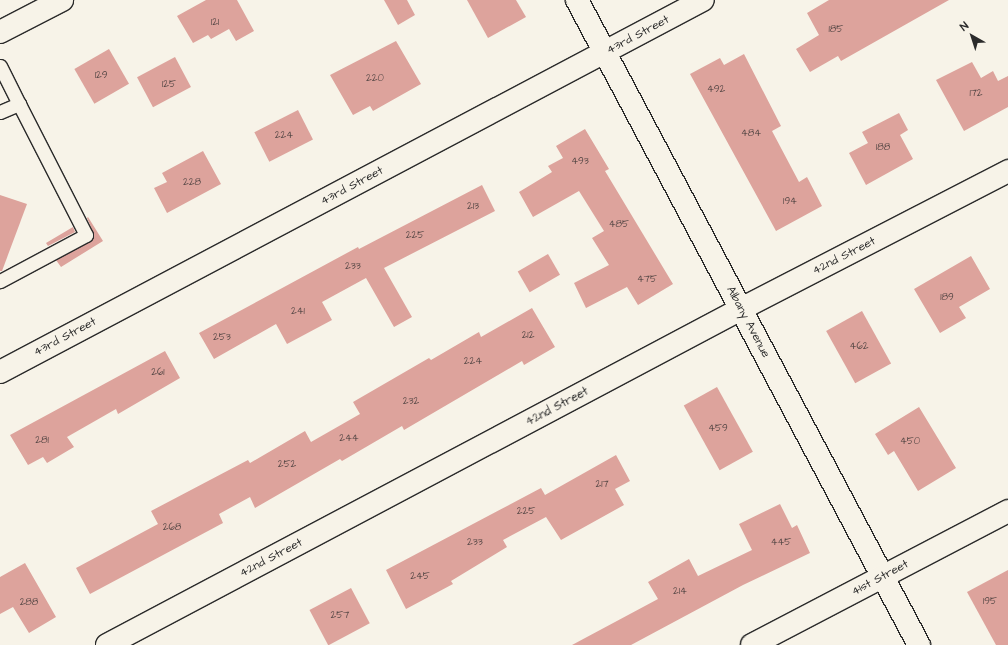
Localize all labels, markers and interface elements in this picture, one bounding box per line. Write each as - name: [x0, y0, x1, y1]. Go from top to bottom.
- street label: 43rd Street: [604, 12, 672, 58]
- north arrow: [952, 16, 992, 56]
- house number: 121: [211, 17, 219, 29]
- text: N: [957, 18, 972, 34]
- house number: 185: [829, 24, 843, 36]
- house number: 129: [95, 70, 107, 82]
- house number: 220: [366, 73, 384, 85]
- house number: 125: [162, 79, 176, 91]
- house number: 492: [707, 84, 725, 96]
- house number: 172: [969, 88, 983, 100]
- house number: 484: [741, 128, 761, 140]
- house number: 224: [275, 130, 293, 142]
- house number: 188: [876, 142, 890, 154]
- house number: 493: [571, 156, 589, 168]
- street label: 43rd Street: [318, 163, 386, 209]
- house number: 228: [183, 177, 201, 189]
- house number: 194: [783, 196, 797, 208]
- house number: 213: [467, 201, 479, 213]
- house number: 485: [609, 219, 629, 231]
- house number: 225: [406, 230, 424, 242]
- street label: 42nd Street: [810, 234, 878, 278]
- house number: 233: [345, 261, 361, 273]
- house number: 475: [637, 274, 657, 286]
- street label: Albany Avenue: [723, 284, 773, 360]
- house number: 189: [940, 292, 954, 304]
- house number: 241: [291, 306, 305, 318]
- street label: 43rd Street: [31, 314, 99, 360]
- house number: 212: [522, 330, 534, 342]
- house number: 253: [213, 332, 231, 344]
- house number: 462: [850, 341, 868, 353]
- house number: 224: [464, 356, 482, 368]
- house number: 261: [151, 367, 165, 379]
- street label: 42nd Street: [523, 384, 591, 430]
- house number: 232: [403, 396, 419, 408]
- house number: 459: [708, 423, 728, 435]
- house number: 244: [339, 433, 359, 445]
- house number: 281: [35, 435, 49, 447]
- house number: 450: [900, 436, 920, 448]
- house number: 252: [278, 459, 296, 471]
- house number: 217: [595, 479, 609, 491]
- house number: 225: [517, 506, 535, 518]
- house number: 268: [163, 522, 181, 534]
- street label: 42nd Street: [237, 535, 305, 581]
- house number: 233: [467, 537, 483, 549]
- house number: 445: [771, 537, 791, 549]
- street label: 41st Street: [849, 557, 911, 599]
- house number: 245: [410, 571, 430, 583]
- house number: 214: [673, 586, 687, 598]
- house number: 195: [983, 596, 997, 608]
- house number: 288: [20, 597, 38, 609]
- house number: 257: [331, 610, 349, 622]

